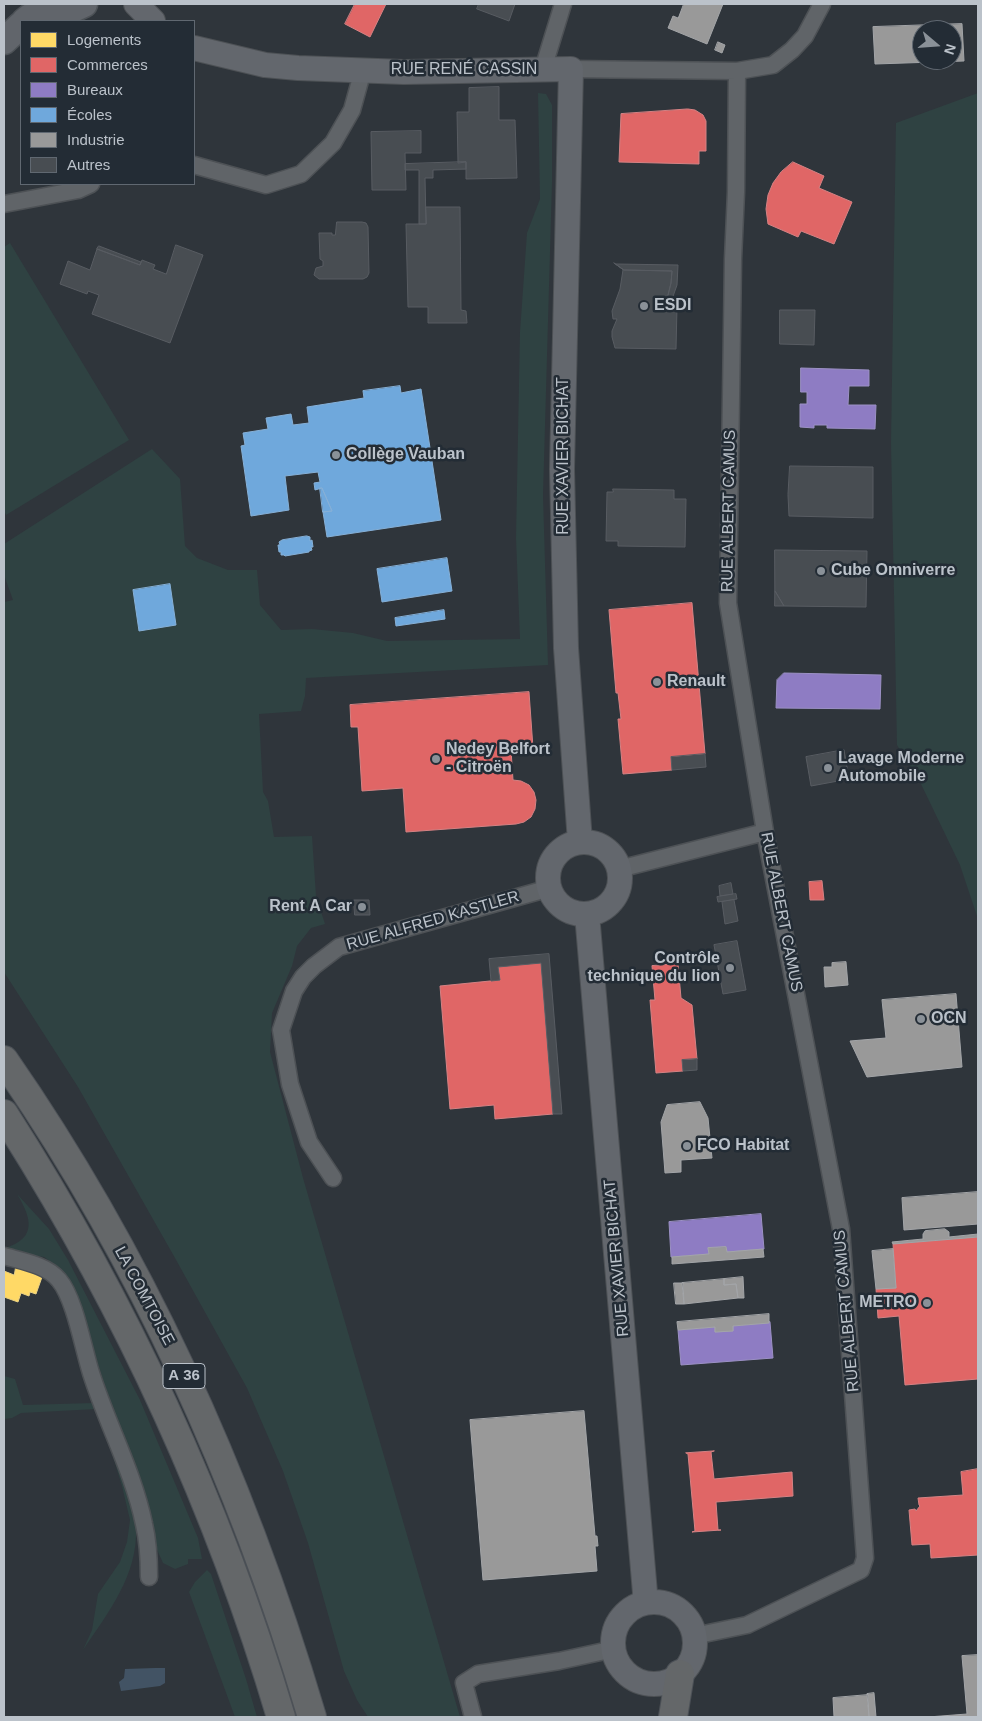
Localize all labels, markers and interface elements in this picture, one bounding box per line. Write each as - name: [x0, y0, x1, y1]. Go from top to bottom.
- legend: [20, 20, 195, 185]
- north arrow: [912, 20, 962, 70]
- text: Logements: [67, 31, 141, 48]
- text: N: [941, 42, 959, 57]
- text: Commerces: [67, 56, 148, 73]
- street label: RUE RENÉ CASSIN: [391, 60, 537, 80]
- text: Bureaux: [67, 81, 123, 98]
- text: Écoles: [67, 106, 112, 123]
- text: Industrie: [67, 131, 125, 148]
- text: Autres: [67, 156, 110, 173]
- place label: ESDI: [654, 296, 691, 316]
- marker: ESDI: [638, 300, 650, 312]
- street label: RUE XAVIER BICHAT: [554, 377, 574, 535]
- street label: RUE ALBERT CAMUS: [718, 430, 740, 592]
- place label: Collège Vauban: [346, 445, 465, 465]
- marker: Collège Vauban: [330, 449, 342, 461]
- place label: Cube Omniverre: [831, 561, 955, 581]
- marker: Cube Omniverre: [815, 565, 827, 577]
- place label: Renault: [667, 672, 726, 692]
- marker: Renault: [651, 676, 663, 688]
- place label: Nedey Belfort - Citroën: [446, 740, 550, 778]
- place label: Lavage Moderne Automobile: [838, 749, 964, 787]
- marker: Nedey Belfort - Citroën: [430, 753, 442, 765]
- marker: Lavage Moderne Automobile: [822, 762, 834, 774]
- street label: RUE ALBERT CAMUS: [756, 830, 806, 994]
- street label: RUE ALFRED KASTLER: [344, 887, 522, 955]
- place label: Rent A Car: [269, 897, 352, 917]
- marker: Rent A Car: [356, 901, 368, 913]
- place label: Contrôle technique du lion: [588, 949, 720, 987]
- marker: Contrôle technique du lion: [724, 962, 736, 974]
- place label: OCN: [931, 1009, 967, 1029]
- marker: OCN: [915, 1013, 927, 1025]
- place label: FCO Habitat: [697, 1136, 789, 1156]
- marker: FCO Habitat: [681, 1140, 693, 1152]
- street label: RUE XAVIER BICHAT: [601, 1179, 633, 1337]
- street label: RUE ALBERT CAMUS: [830, 1229, 864, 1393]
- street label: LA COMTOISE: [110, 1243, 178, 1349]
- place label: METRO: [859, 1293, 917, 1313]
- marker: METRO: [921, 1297, 933, 1309]
- road number: A 36: [163, 1364, 205, 1388]

